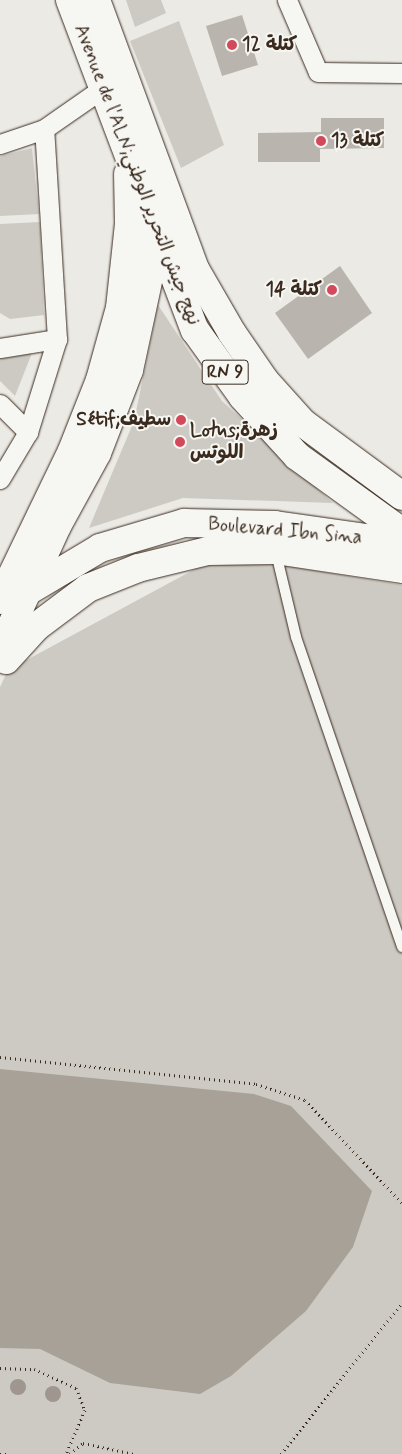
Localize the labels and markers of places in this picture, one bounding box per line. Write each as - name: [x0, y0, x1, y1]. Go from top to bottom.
- place label: كتلة 12: [242, 34, 297, 56]
- marker: كتلة 12: [226, 39, 238, 51]
- place label: كتلة 13: [331, 130, 384, 152]
- marker: كتلة 13: [315, 135, 327, 147]
- place label: كتلة 14: [265, 279, 322, 301]
- marker: كتلة 14: [326, 284, 338, 296]
- place label: Sétif;سطيف: [76, 409, 171, 431]
- marker: Sétif;سطيف: [175, 414, 187, 426]
- place label: Lotus;زهرة اللوتس: [190, 420, 278, 464]
- marker: Lotus;زهرة اللوتس: [174, 436, 186, 448]

